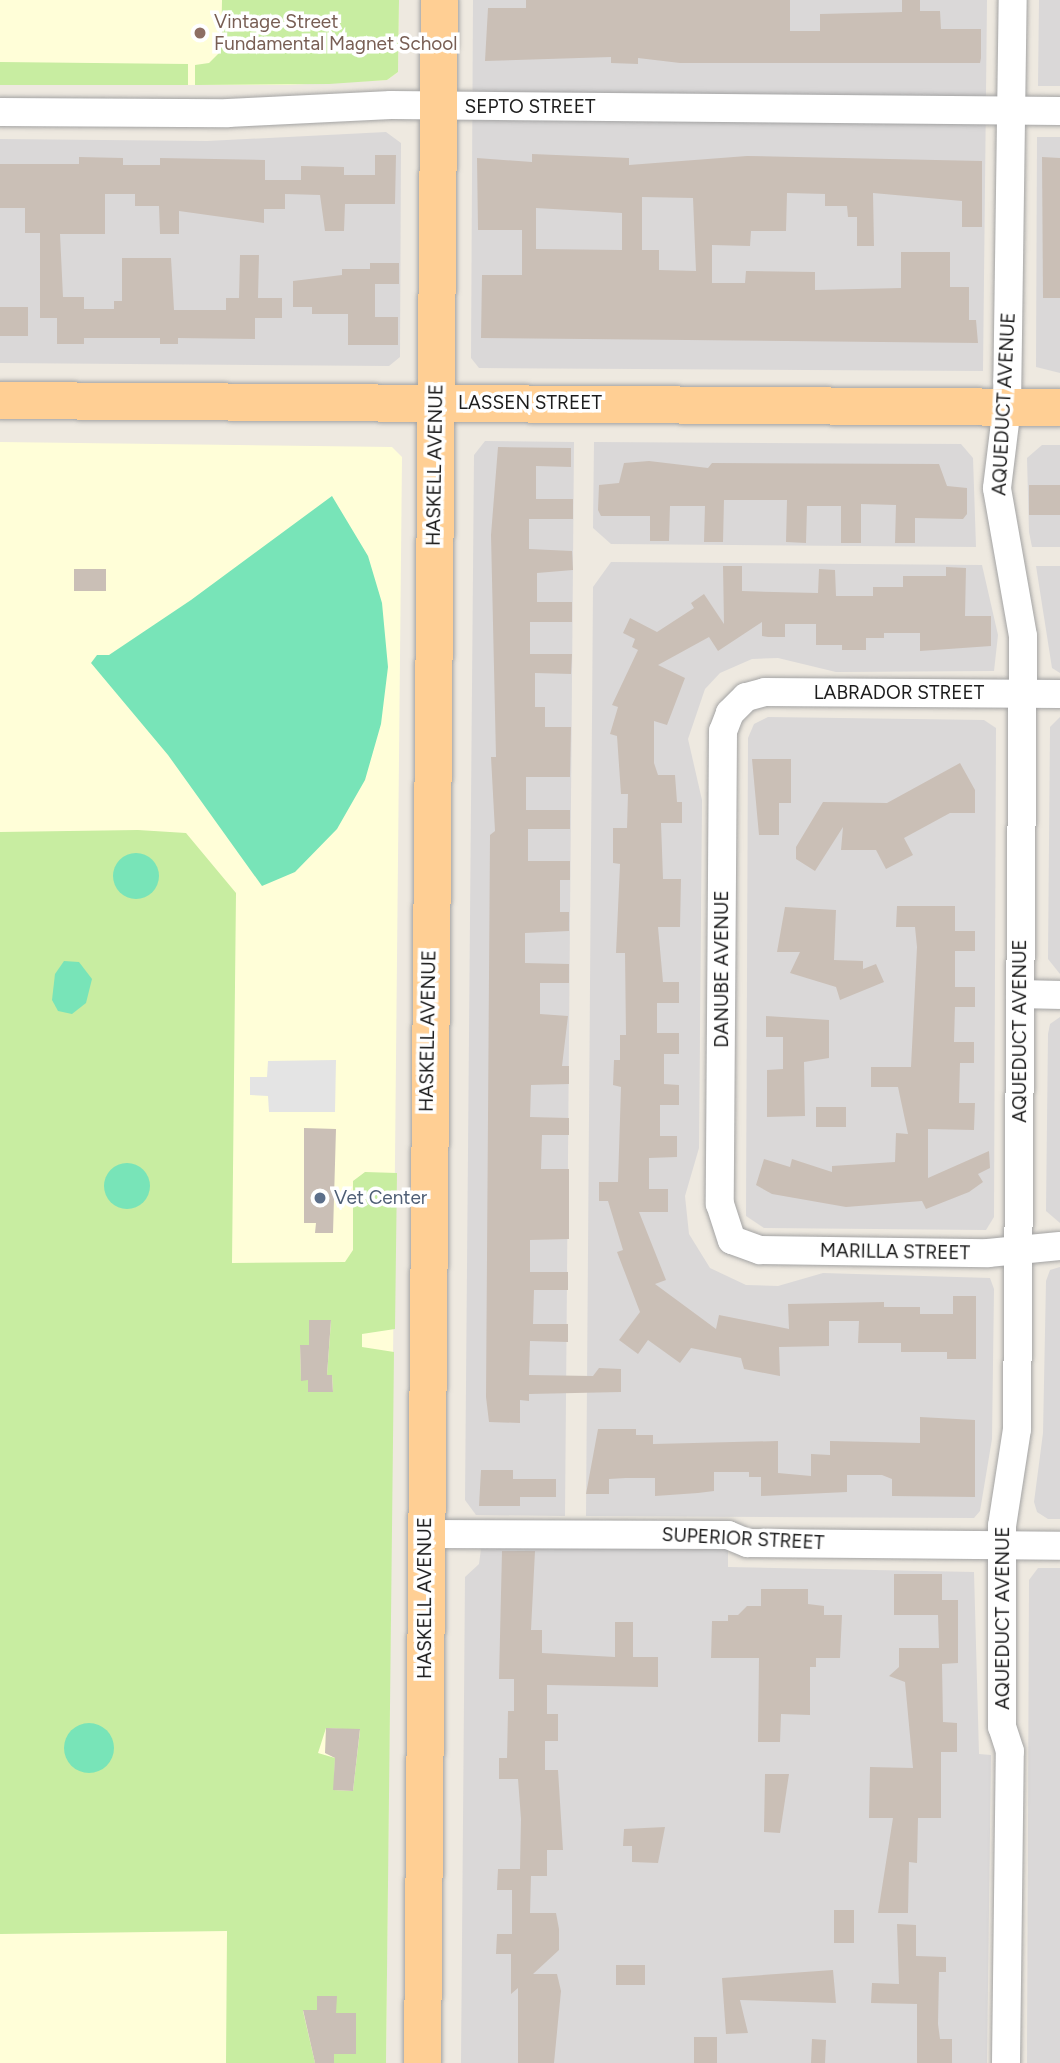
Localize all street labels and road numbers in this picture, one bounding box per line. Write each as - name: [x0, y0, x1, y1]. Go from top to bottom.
- street label: SEPTO STREET: [465, 96, 595, 118]
- street label: AQUEDUCT AVENUE: [988, 312, 1020, 496]
- street label: HASKELL AVENUE: [422, 384, 448, 546]
- street label: LASSEN STREET: [458, 392, 602, 414]
- street label: LABRADOR STREET: [814, 682, 984, 704]
- street label: DANUBE AVENUE: [711, 890, 733, 1048]
- street label: AQUEDUCT AVENUE: [1009, 939, 1031, 1123]
- street label: HASKELL AVENUE: [415, 950, 441, 1112]
- street label: MARILLA STREET: [820, 1239, 970, 1265]
- street label: HASKELL AVENUE: [414, 1517, 436, 1679]
- street label: SUPERIOR STREET: [661, 1523, 825, 1555]
- street label: AQUEDUCT AVENUE: [992, 1526, 1014, 1710]

